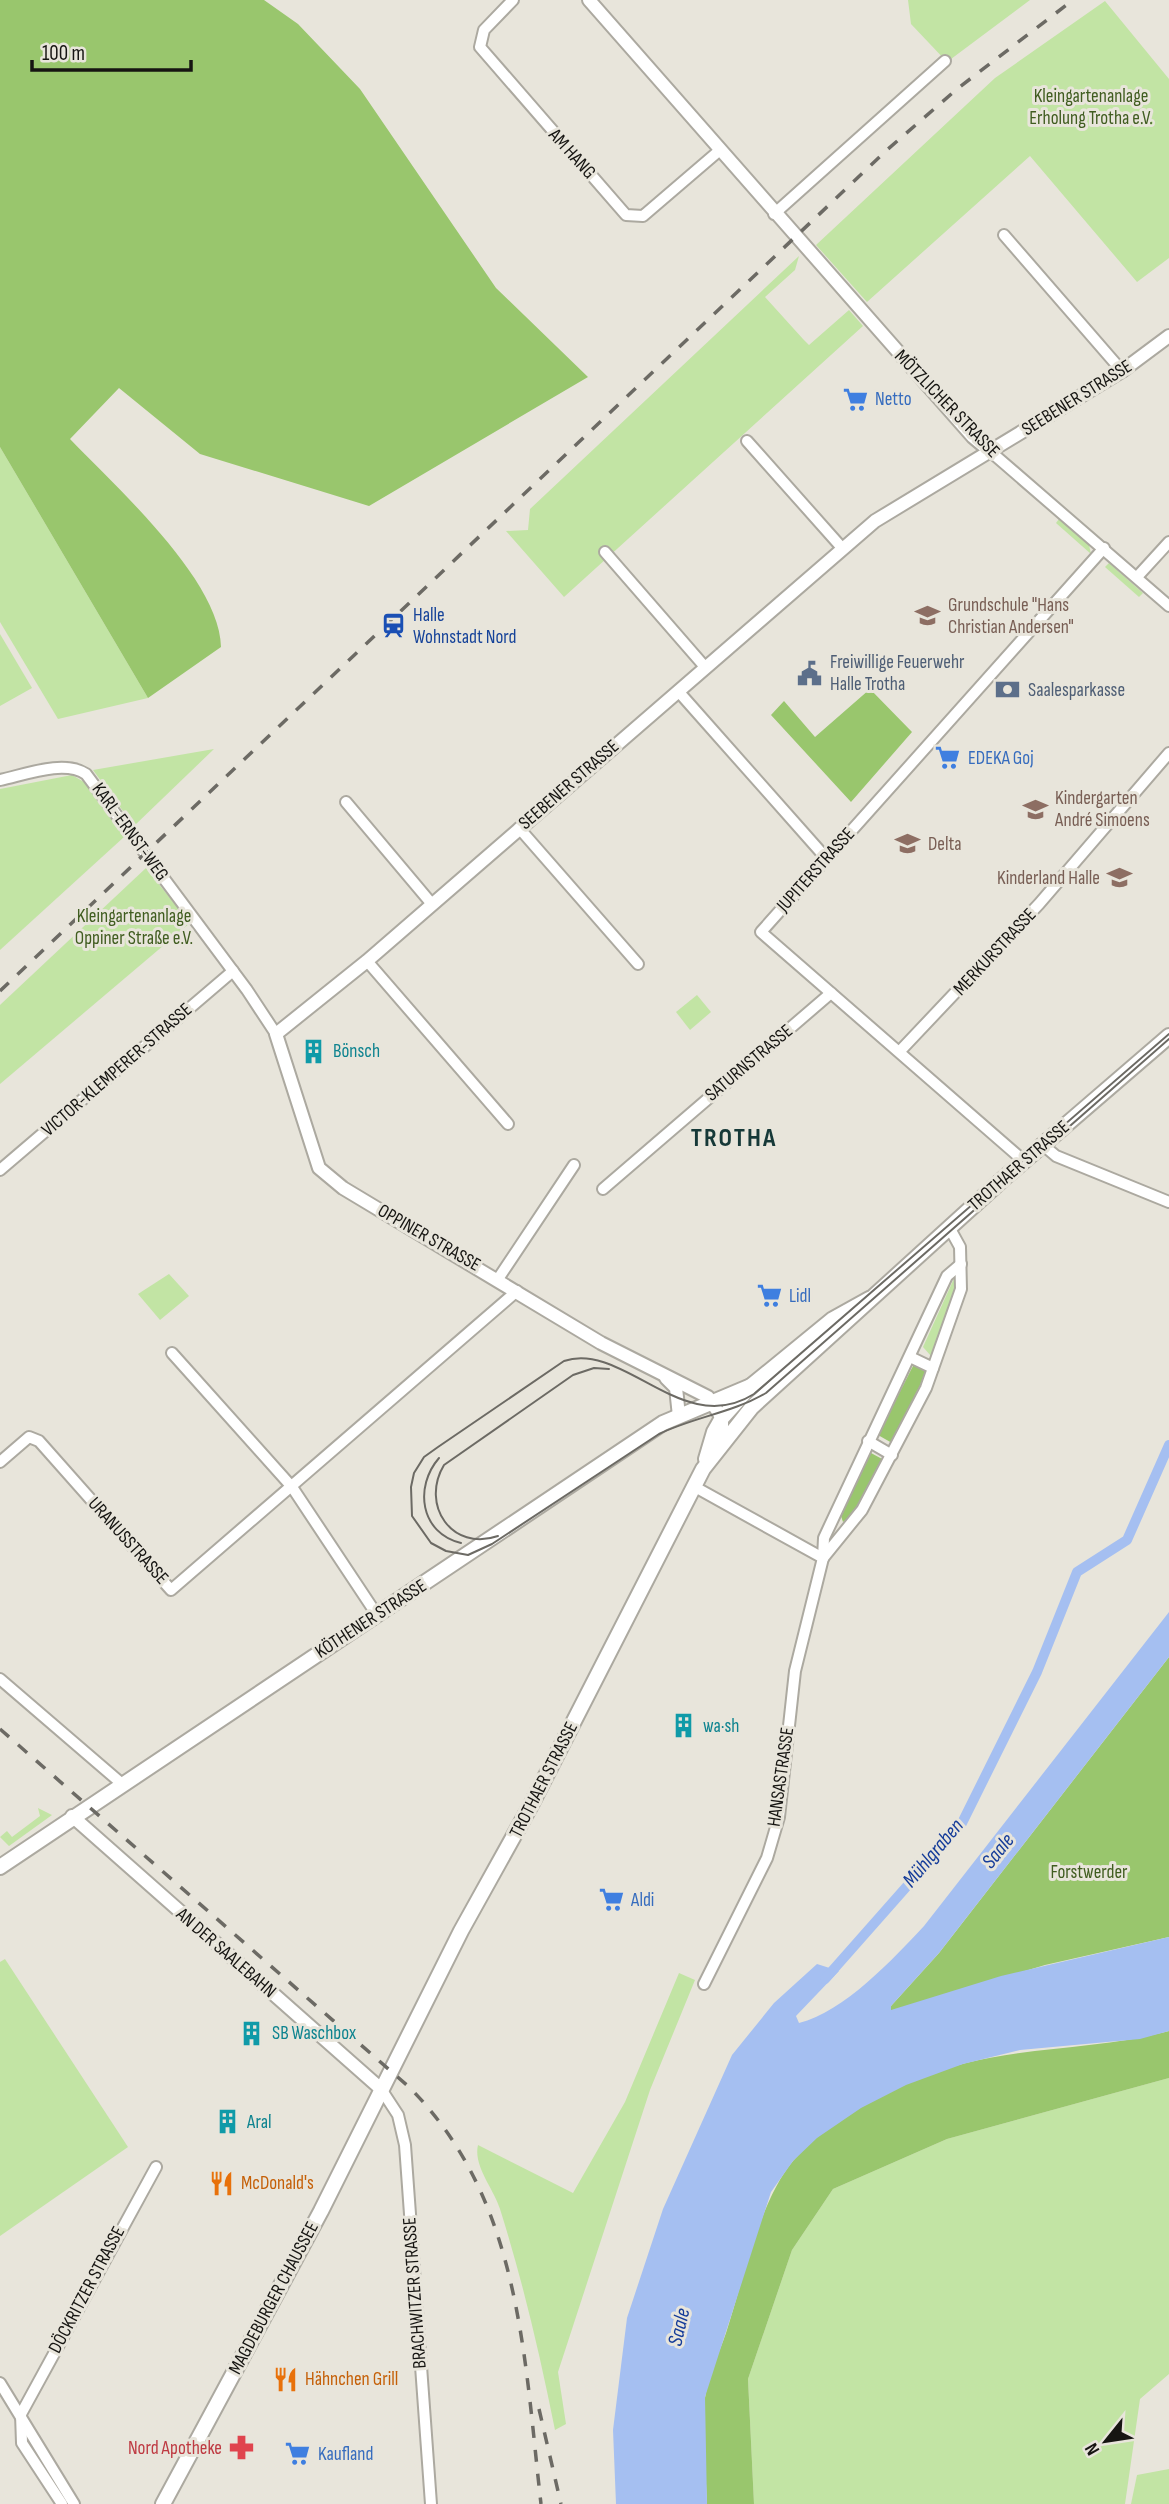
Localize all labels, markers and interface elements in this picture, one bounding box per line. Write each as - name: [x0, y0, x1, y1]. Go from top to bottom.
- scale bar: [32, 28, 191, 72]
- text: 100 m: [42, 41, 85, 66]
- park label: Kleingartenanlage Erholung Trotha e.V.: [1029, 85, 1153, 130]
- street label: AM HANG: [543, 123, 600, 184]
- street label: MÖTZLICHER STRASSE: [890, 345, 1004, 463]
- street label: SEEBENER STRASSE: [1018, 355, 1136, 441]
- supermarket icon: Netto: [841, 385, 869, 413]
- place label: Netto: [875, 388, 912, 411]
- place label: Grundschule "Hans Christian Andersen": [948, 594, 1074, 639]
- school or university icon: Grundschule "Hans Christian Andersen": [914, 602, 942, 630]
- place label: Halle Wohnstadt Nord: [413, 604, 516, 649]
- station icon: Halle Wohnstadt Nord: [379, 612, 407, 640]
- place label: Freiwillige Feuerwehr Halle Trotha: [830, 651, 965, 696]
- public building icon: Freiwillige Feuerwehr Halle Trotha: [796, 659, 824, 687]
- bank icon: Saalesparkasse: [994, 676, 1022, 704]
- place label: Saalesparkasse: [1028, 679, 1125, 702]
- street label: SEEBENER STRASSE: [514, 735, 624, 835]
- supermarket icon: EDEKA Goj: [934, 744, 962, 772]
- place label: EDEKA Goj: [968, 747, 1034, 770]
- street label: KARL-ERNST-WEG: [87, 778, 173, 886]
- place label: Kindergarten André Simoens: [1054, 787, 1150, 832]
- school or university icon: Kindergarten André Simoens: [1021, 795, 1049, 823]
- street label: JUPITERSTRASSE: [771, 823, 860, 918]
- school or university icon: Delta: [894, 830, 922, 858]
- place label: Delta: [928, 833, 962, 856]
- school or university icon: Kinderland Halle: [1106, 864, 1134, 892]
- place label: Kinderland Halle: [997, 867, 1100, 890]
- street label: MERKURSTRASSE: [949, 904, 1041, 1000]
- park label: Kleingartenanlage Oppiner Straße e.V.: [75, 905, 193, 950]
- street label: VICTOR-KLEMPERER-STRASSE: [37, 998, 197, 1142]
- street label: SATURNSTRASSE: [700, 1020, 798, 1106]
- building icon: Bönsch: [299, 1037, 327, 1065]
- place label: Bönsch: [333, 1040, 380, 1063]
- street label: TROTHAER STRASSE: [964, 1116, 1074, 1216]
- district label: TROTHA: [691, 1123, 777, 1154]
- street label: OPPINER STRASSE: [374, 1199, 484, 1277]
- supermarket icon: Lidl: [755, 1282, 783, 1310]
- place label: Lidl: [789, 1285, 811, 1308]
- street label: URANUSSTRASSE: [83, 1493, 173, 1589]
- street label: KÖTHENER STRASSE: [311, 1574, 431, 1664]
- building icon: wa·sh: [669, 1712, 697, 1740]
- place label: wa·sh: [703, 1715, 739, 1738]
- street label: TROTHAER STRASSE: [505, 1718, 583, 1842]
- street label: HANSASTRASSE: [763, 1726, 799, 1828]
- water label: Mühlgraben: [897, 1814, 969, 1892]
- water label: Saale: [976, 1828, 1020, 1874]
- park label: Forstwerder: [1050, 1861, 1128, 1884]
- supermarket icon: Aldi: [597, 1886, 625, 1914]
- place label: Aldi: [630, 1889, 654, 1912]
- street label: AN DER SAALEBAHN: [170, 1903, 281, 2003]
- building icon: SB Waschbox: [238, 2019, 266, 2047]
- place label: SB Waschbox: [272, 2022, 356, 2045]
- building icon: Aral: [213, 2108, 241, 2136]
- place label: Aral: [246, 2111, 272, 2134]
- restaurant icon: McDonald's: [207, 2169, 235, 2197]
- place label: McDonald's: [241, 2172, 314, 2195]
- street label: BRACHWITZER STRASSE: [398, 2217, 432, 2369]
- street label: MAGDEBURGER CHAUSSEE: [224, 2218, 324, 2378]
- street label: DÖCKRITZER STRASSE: [44, 2223, 130, 2357]
- water label: Saale: [663, 2306, 695, 2348]
- restaurant icon: Hähnchen Grill: [271, 2365, 299, 2393]
- place label: Hähnchen Grill: [305, 2368, 398, 2391]
- north arrow: [1071, 2406, 1141, 2476]
- pharmacy icon: Nord Apotheke: [228, 2434, 256, 2462]
- place label: Nord Apotheke: [128, 2437, 222, 2460]
- text: N: [1080, 2439, 1105, 2459]
- supermarket icon: Kaufland: [284, 2440, 312, 2468]
- place label: Kaufland: [318, 2443, 373, 2466]

